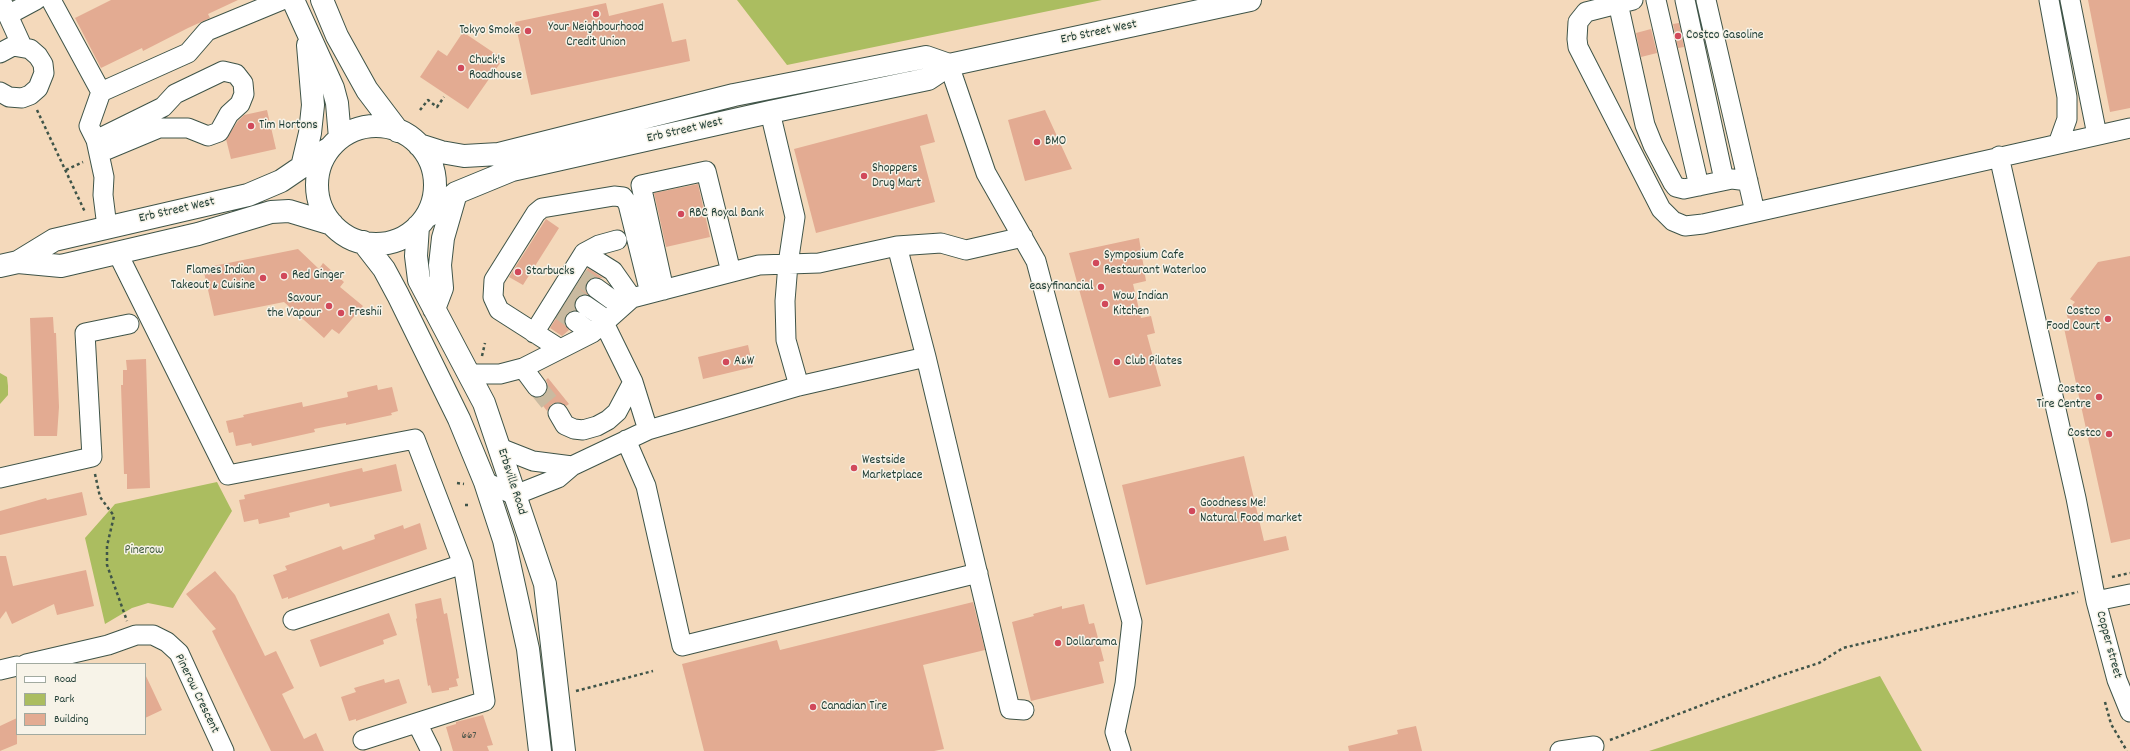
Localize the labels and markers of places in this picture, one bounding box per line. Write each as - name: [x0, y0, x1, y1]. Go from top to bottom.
- marker: Your Neighbourhood Credit Union: [591, 9, 601, 19]
- place label: Your Neighbourhood Credit Union: [548, 20, 644, 51]
- place label: Tokyo Smoke: [459, 23, 520, 39]
- marker: Tokyo Smoke: [523, 26, 533, 36]
- place label: Costco Gasoline: [1686, 28, 1764, 44]
- marker: Costco Gasoline: [1673, 31, 1683, 41]
- place label: Chuck's Roadhouse: [469, 53, 522, 84]
- marker: Chuck's Roadhouse: [456, 63, 466, 73]
- place label: Tim Hortons: [259, 118, 318, 134]
- marker: Tim Hortons: [246, 121, 256, 131]
- place label: BMO: [1045, 134, 1066, 150]
- marker: BMO: [1032, 137, 1042, 147]
- place label: Shoppers Drug Mart: [872, 161, 921, 192]
- marker: Shoppers Drug Mart: [859, 171, 869, 181]
- place label: RBC Royal Bank: [689, 206, 764, 222]
- marker: RBC Royal Bank: [676, 209, 686, 219]
- place label: Symposium Cafe Restaurant Waterloo: [1104, 248, 1206, 279]
- marker: Symposium Cafe Restaurant Waterloo: [1091, 258, 1101, 268]
- place label: Flames Indian Takeout & Cuisine: [171, 263, 255, 294]
- place label: Starbucks: [526, 264, 575, 280]
- marker: Starbucks: [513, 267, 523, 277]
- place label: Red Ginger: [292, 268, 344, 284]
- marker: Red Ginger: [279, 271, 289, 281]
- marker: Flames Indian Takeout & Cuisine: [258, 273, 268, 283]
- place label: easyfinancial: [1030, 279, 1093, 295]
- marker: easyfinancial: [1096, 282, 1106, 292]
- place label: Wow Indian Kitchen: [1113, 289, 1168, 320]
- place label: Savour the Vapour: [267, 291, 321, 322]
- marker: Wow Indian Kitchen: [1100, 299, 1110, 309]
- marker: Savour the Vapour: [324, 301, 334, 311]
- place label: Costco Food Court: [2046, 304, 2100, 335]
- place label: Freshii: [349, 305, 382, 321]
- marker: Freshii: [336, 308, 346, 318]
- marker: Costco Food Court: [2103, 314, 2113, 324]
- place label: A&W: [734, 354, 754, 370]
- place label: Club Pilates: [1125, 354, 1182, 370]
- marker: A&W: [721, 357, 731, 367]
- marker: Club Pilates: [1112, 357, 1122, 367]
- place label: Costco Tire Centre: [2036, 382, 2091, 413]
- marker: Costco Tire Centre: [2094, 392, 2104, 402]
- place label: Costco: [2068, 426, 2101, 442]
- marker: Costco: [2104, 429, 2114, 439]
- place label: Westside Marketplace: [862, 453, 923, 484]
- marker: Westside Marketplace: [849, 463, 859, 473]
- place label: Goodness Me! Natural Food market: [1200, 496, 1302, 527]
- marker: Goodness Me! Natural Food market: [1187, 506, 1197, 516]
- place label: Dollarama: [1066, 635, 1117, 651]
- marker: Dollarama: [1053, 638, 1063, 648]
- place label: Canadian Tire: [821, 699, 887, 715]
- marker: Canadian Tire: [808, 702, 818, 712]

